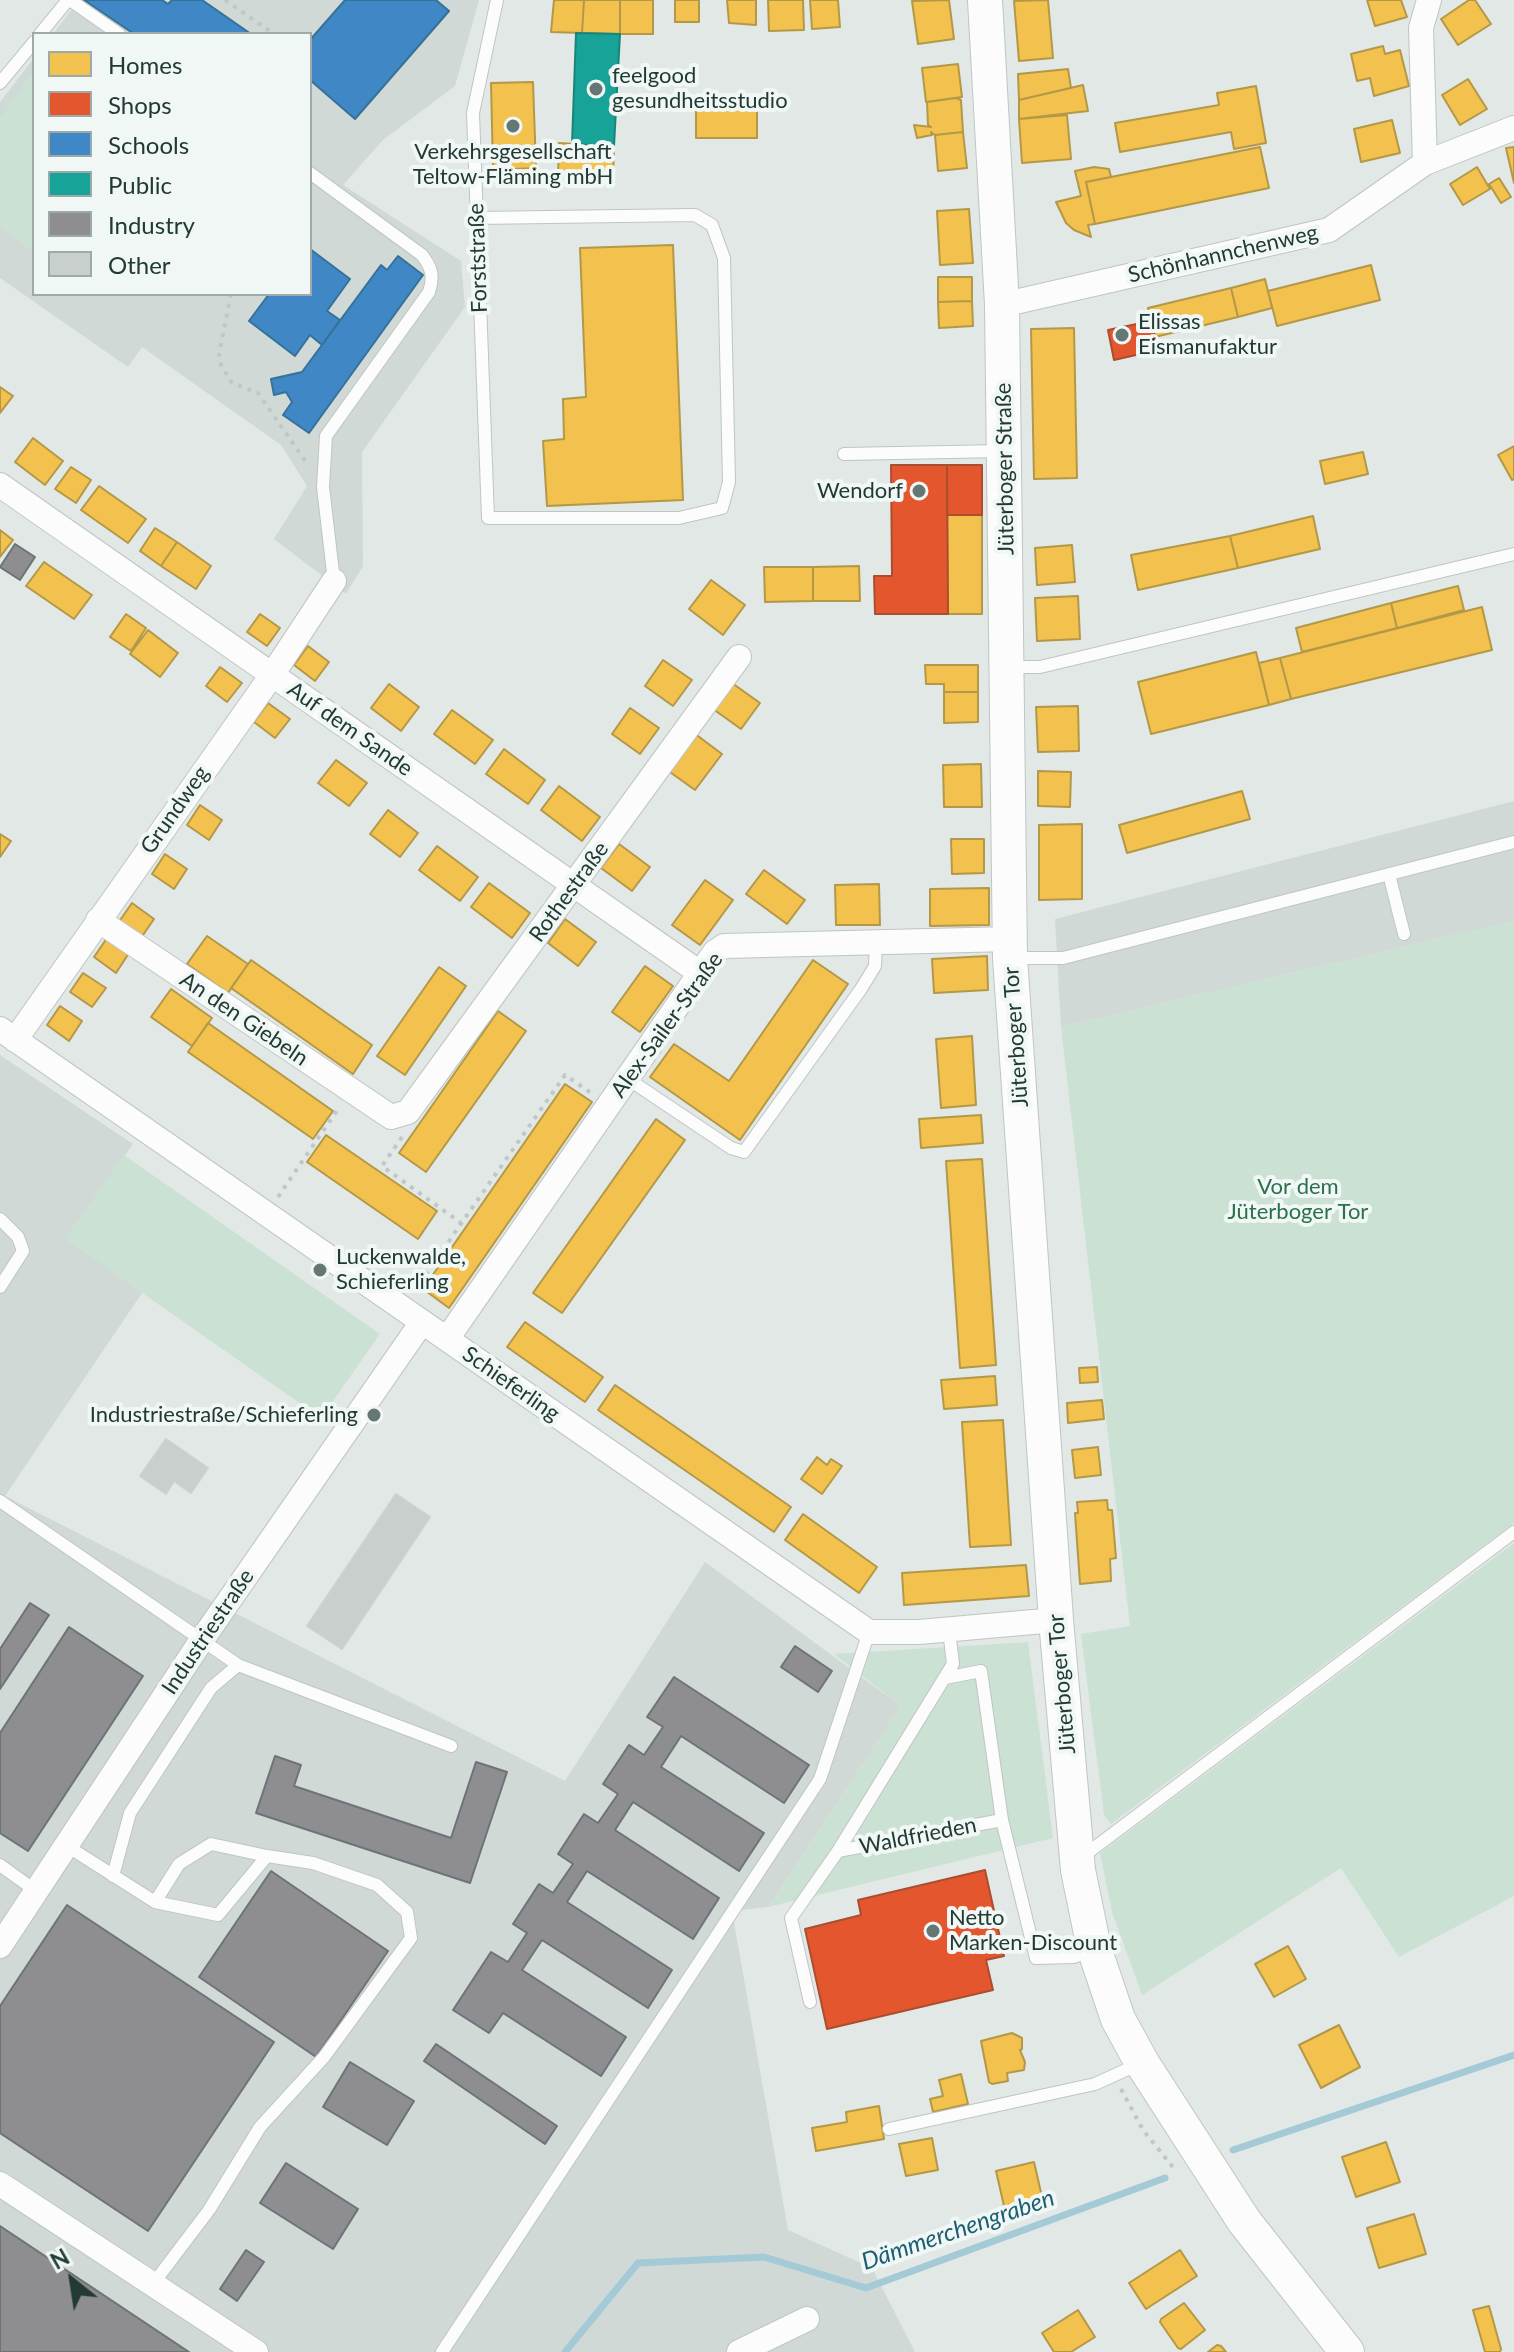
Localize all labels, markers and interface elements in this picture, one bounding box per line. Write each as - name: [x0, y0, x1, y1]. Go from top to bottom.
- legend: [32, 32, 312, 296]
- text: Homes: [108, 50, 182, 79]
- place label: feelgood gesundheitsstudio: [612, 63, 788, 114]
- marker: feelgood gesundheitsstudio: [587, 80, 605, 98]
- text: Shops: [108, 90, 172, 119]
- marker: Verkehrsgesellschaft Teltow-Fläming mbH: [504, 117, 522, 135]
- text: Schools: [108, 130, 189, 159]
- place label: Verkehrsgesellschaft Teltow-Fläming mbH: [413, 139, 613, 190]
- text: Public: [108, 170, 172, 199]
- street label: Forststraße: [463, 203, 493, 313]
- text: Industry: [108, 210, 195, 239]
- street label: Schönhannchenweg: [1126, 219, 1320, 289]
- text: Other: [108, 250, 171, 279]
- place label: Elissas Eismanufaktur: [1138, 309, 1277, 360]
- marker: Elissas Eismanufaktur: [1113, 326, 1131, 344]
- street label: Jüterboger Straße: [990, 383, 1020, 555]
- place label: Wendorf: [817, 478, 903, 504]
- marker: Wendorf: [910, 482, 928, 500]
- street label: Auf dem Sande: [282, 676, 418, 782]
- street label: Grundweg: [135, 761, 215, 859]
- street label: Rothestraße: [524, 837, 614, 947]
- street label: Alex-Sailer-Straße: [605, 947, 729, 1103]
- street label: An den Giebeln: [175, 966, 313, 1072]
- street label: Jüterboger Tor: [998, 966, 1034, 1108]
- park label: Vor dem Jüterboger Tor: [1228, 1174, 1368, 1226]
- place label: Luckenwalde, Schieferling: [336, 1244, 466, 1296]
- marker: Luckenwalde, Schieferling: [311, 1261, 329, 1279]
- street label: Schieferling: [457, 1341, 565, 1427]
- place label: Industriestraße/Schieferling: [90, 1402, 358, 1428]
- marker: Industriestraße/Schieferling: [365, 1406, 383, 1424]
- street label: Industriestraße: [156, 1564, 260, 1700]
- street label: Jüterboger Tor: [1043, 1613, 1081, 1755]
- street label: Waldfrieden: [857, 1812, 979, 1860]
- place label: Netto Marken-Discount: [949, 1905, 1117, 1956]
- marker: Netto Marken-Discount: [924, 1922, 942, 1940]
- water label: Dämmerchengraben: [858, 2183, 1058, 2277]
- north arrow: [32, 2240, 112, 2320]
- text: N: [46, 2243, 74, 2275]

